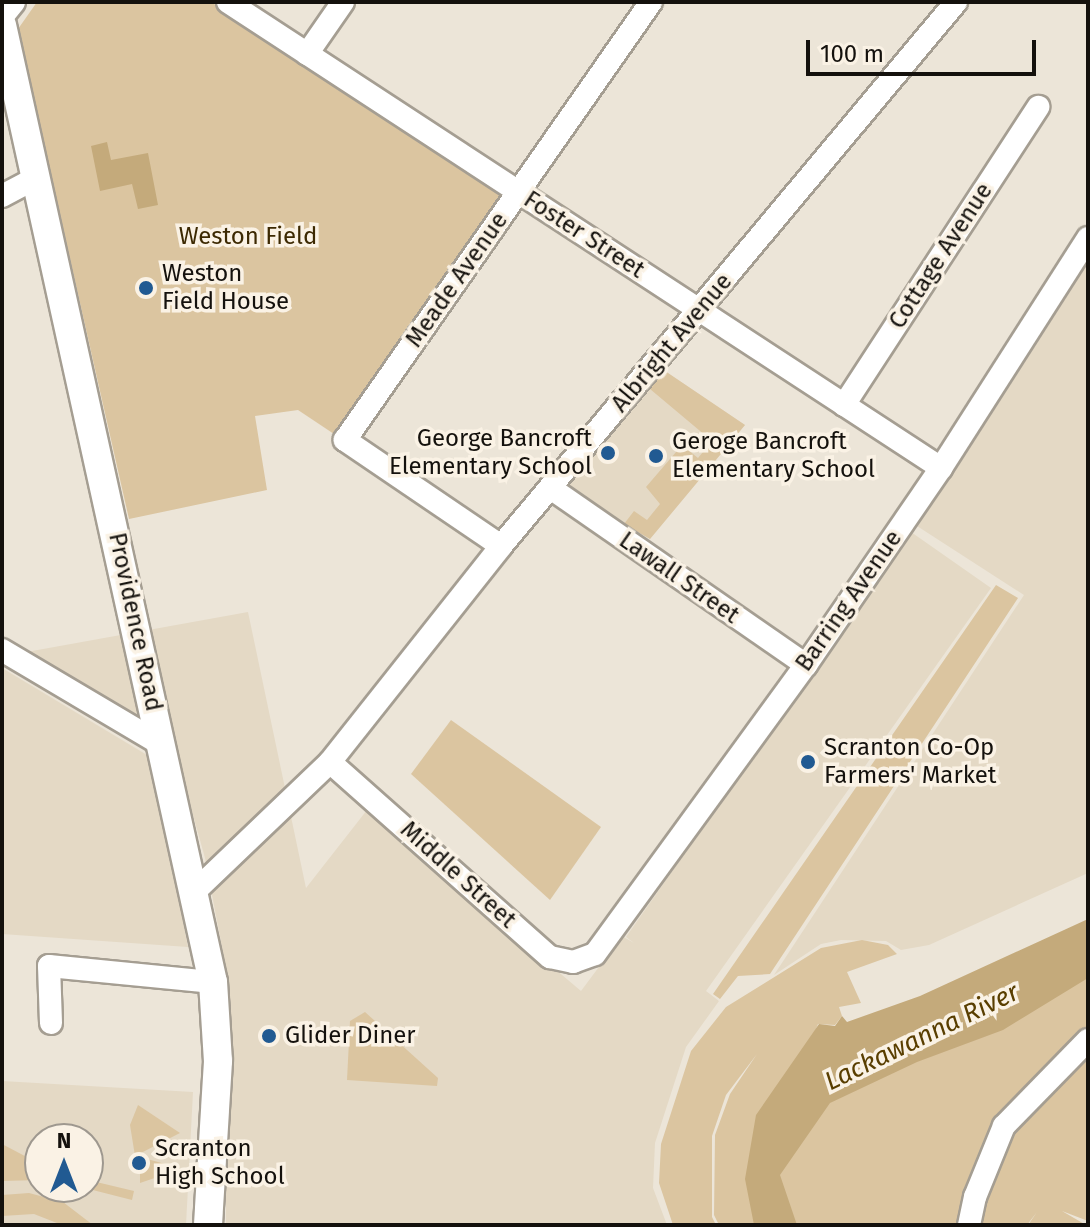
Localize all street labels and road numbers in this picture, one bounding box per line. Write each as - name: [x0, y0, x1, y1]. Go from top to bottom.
- street label: Cottage Avenue: [883, 178, 999, 334]
- street label: Foster Street: [518, 185, 650, 285]
- street label: Meade Avenue: [400, 207, 514, 353]
- street label: Albright Avenue: [606, 268, 738, 418]
- street label: Barring Avenue: [790, 525, 908, 677]
- street label: Lawall Street: [613, 526, 745, 630]
- street label: Providence Road: [102, 530, 168, 714]
- street label: Middle Street: [394, 816, 522, 934]

